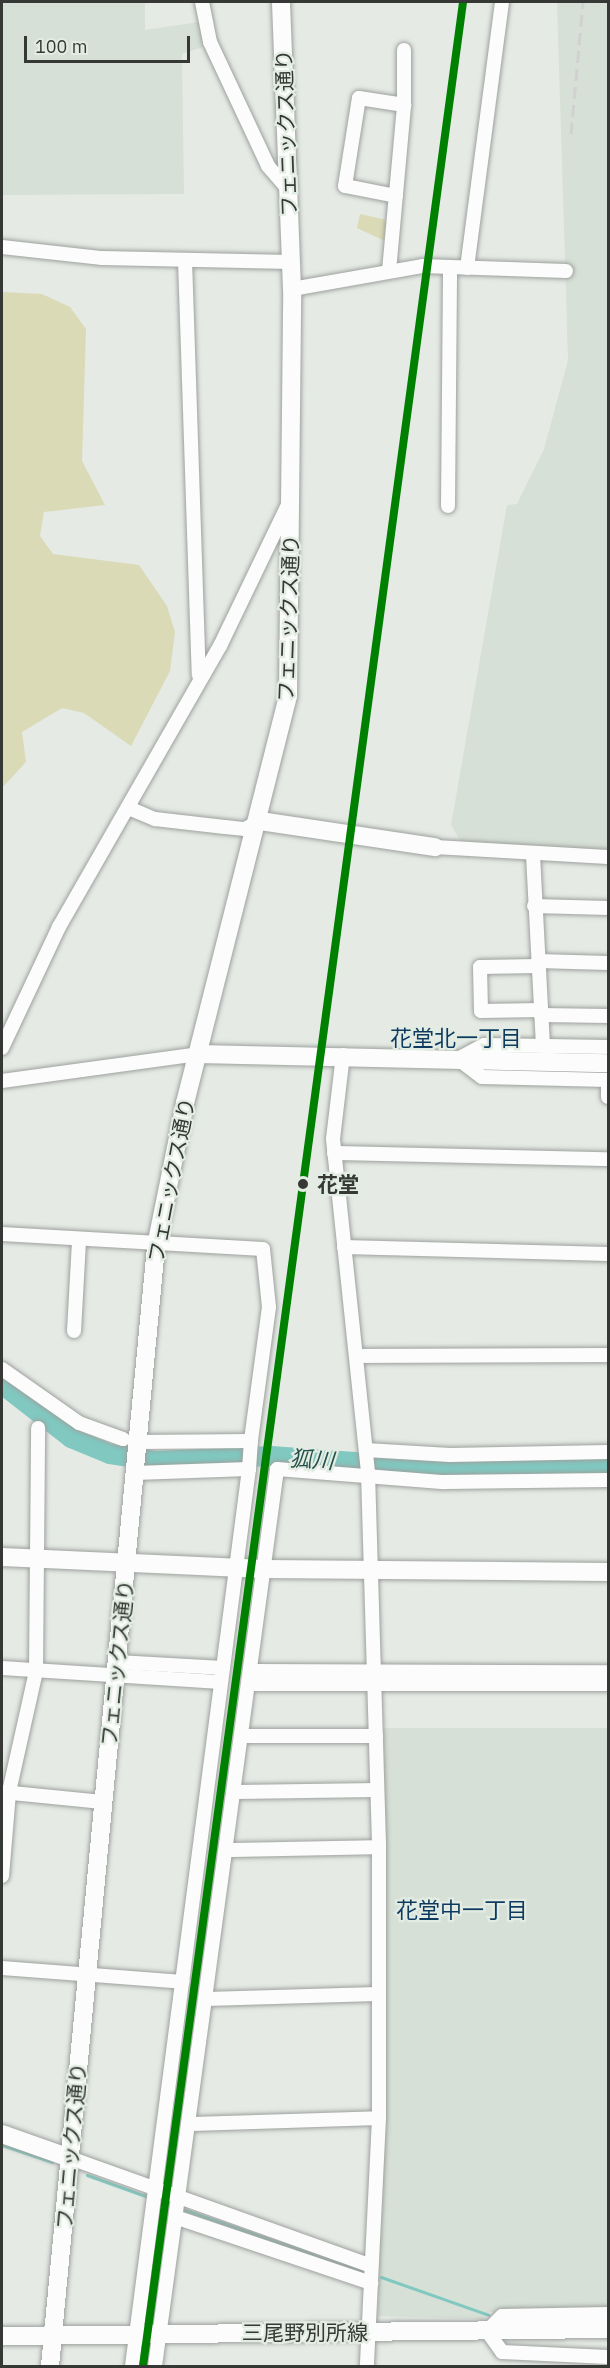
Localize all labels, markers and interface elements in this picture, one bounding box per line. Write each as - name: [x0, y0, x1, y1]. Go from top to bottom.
- scale bar: [27, 24, 194, 62]
- text: 100 m: [35, 35, 87, 58]
- street label: フェニックス通り: [270, 49, 302, 217]
- street label: フェニックス通り: [272, 534, 304, 702]
- district label: 花堂北一丁目: [390, 1025, 522, 1051]
- street label: フェニックス通り: [143, 1095, 199, 1265]
- place label: 花堂: [317, 1171, 359, 1197]
- marker: 花堂: [294, 1175, 312, 1193]
- water label: 狐川: [289, 1444, 335, 1474]
- street label: フェニックス通り: [96, 1578, 138, 1748]
- district label: 花堂中一丁目: [396, 1897, 528, 1923]
- street label: フェニックス通り: [51, 2061, 91, 2231]
- street label: 三尾野別所線: [242, 2319, 368, 2345]

